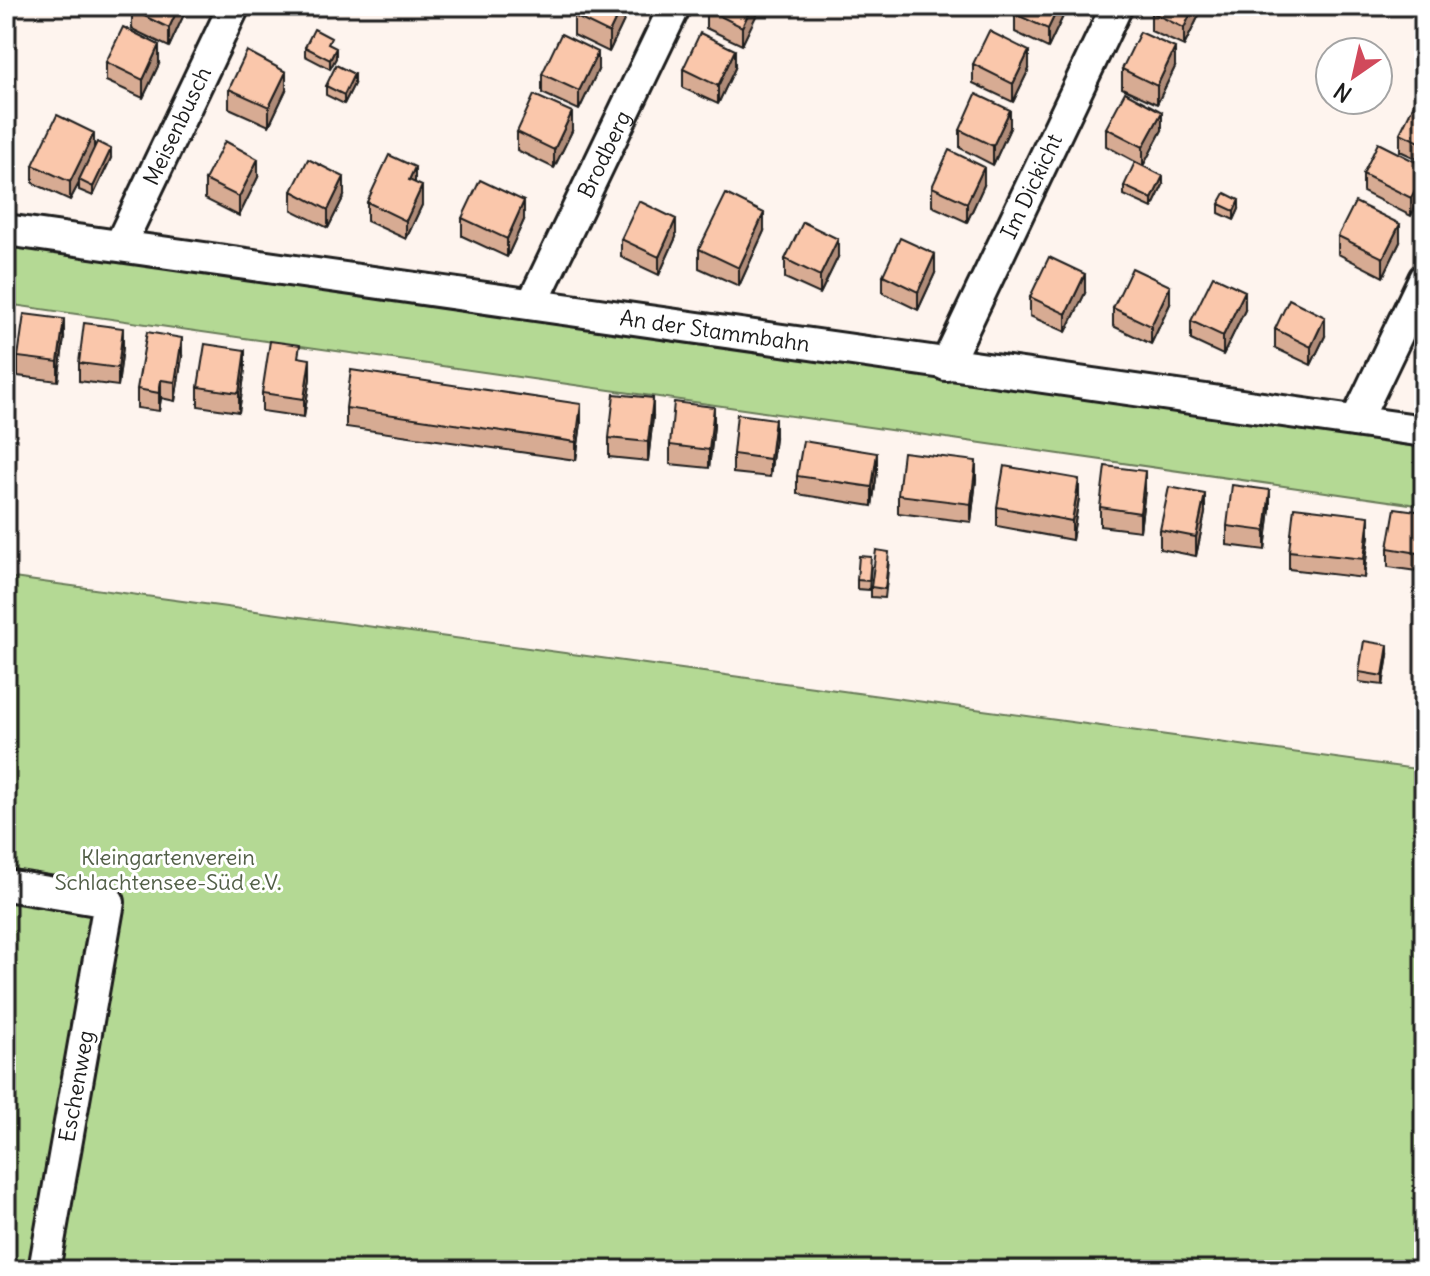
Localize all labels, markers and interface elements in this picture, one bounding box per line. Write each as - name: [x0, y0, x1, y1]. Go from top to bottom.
- north arrow: [1314, 36, 1394, 116]
- street label: Meisenbusch: [137, 62, 217, 190]
- text: N: [1329, 77, 1357, 108]
- street label: Brodberg: [571, 106, 637, 202]
- street label: Im Dickicht: [994, 129, 1068, 243]
- street label: An der Stammbahn: [618, 303, 812, 358]
- park label: Kleingartenverein Schlachtensee-Süd e.V.: [54, 843, 282, 896]
- street label: Eschenweg: [52, 1028, 100, 1144]

